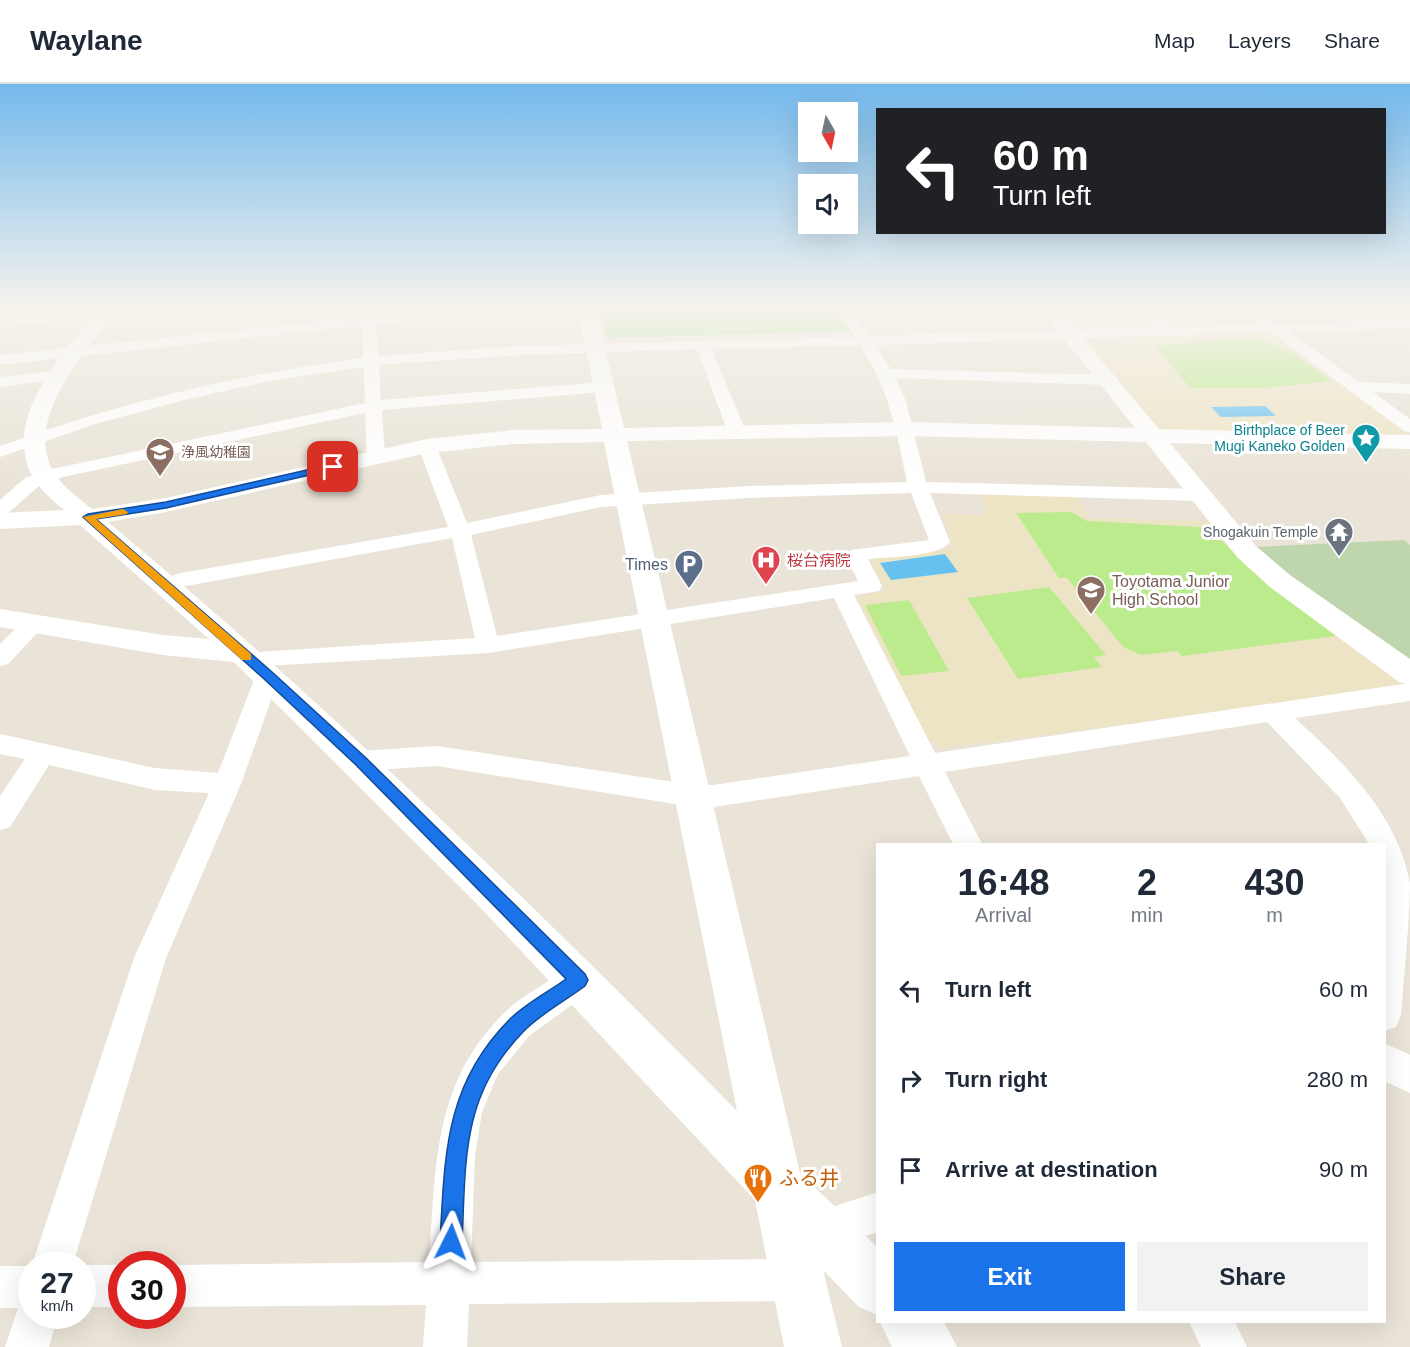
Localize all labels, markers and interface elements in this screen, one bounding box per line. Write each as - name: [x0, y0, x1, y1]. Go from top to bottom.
- text: Waylane: [30, 25, 143, 56]
- text: Map: [1154, 29, 1195, 52]
- text: Layers: [1228, 29, 1291, 52]
- text: Share: [1324, 29, 1380, 52]
- north arrow: [798, 102, 858, 162]
- map controls: [798, 102, 858, 234]
- icon: left: [894, 132, 972, 210]
- text: 60 m: [993, 132, 1089, 179]
- button: sound: [798, 174, 858, 234]
- text: Turn left: [993, 181, 1091, 211]
- place label: Birthplace of Beer Mugi Kaneko Golden: [1214, 422, 1345, 454]
- place icon: Birthplace of Beer Mugi Kaneko Golden: [1350, 422, 1382, 464]
- school or university icon: 浄風幼稚園: [144, 436, 176, 478]
- pin: [307, 441, 358, 492]
- place label: 浄風幼稚園: [181, 444, 251, 460]
- icon: arrive: [316, 450, 349, 483]
- temple icon: Shogakuin Temple: [1323, 516, 1355, 558]
- place label: Shogakuin Temple: [1203, 524, 1318, 540]
- hospital icon: 桜台病院: [750, 544, 782, 586]
- parking icon: Times: [673, 548, 705, 590]
- place label: 桜台病院: [787, 552, 851, 569]
- place label: Times: [625, 556, 668, 573]
- place label: Toyotama Junior High School: [1112, 573, 1230, 608]
- school or university icon: Toyotama Junior High School: [1075, 574, 1107, 616]
- text: 16:48: [957, 862, 1049, 903]
- text: 2: [1137, 862, 1157, 903]
- text: 430: [1244, 862, 1305, 903]
- text: Arrival: [975, 904, 1032, 926]
- text: min: [1131, 904, 1163, 926]
- text: m: [1266, 904, 1283, 926]
- icon: left: [894, 974, 927, 1007]
- text: Turn left: [945, 977, 1031, 1002]
- text: 60 m: [1319, 977, 1368, 1002]
- icon: right: [894, 1064, 927, 1097]
- text: Turn right: [945, 1067, 1047, 1092]
- text: 280 m: [1307, 1067, 1368, 1092]
- icon: arrive: [894, 1154, 927, 1187]
- text: Arrive at destination: [945, 1157, 1158, 1182]
- text: 90 m: [1319, 1157, 1368, 1182]
- restaurant icon: ふる井: [742, 1162, 774, 1204]
- place label: ふる井: [779, 1167, 839, 1189]
- position arrow: [419, 1210, 483, 1274]
- button: Exit: [894, 1242, 1125, 1311]
- button: Share: [1137, 1242, 1368, 1311]
- speed limit sign: 30: [108, 1251, 186, 1329]
- text: 27: [40, 1266, 74, 1299]
- text: km/h: [41, 1297, 73, 1314]

